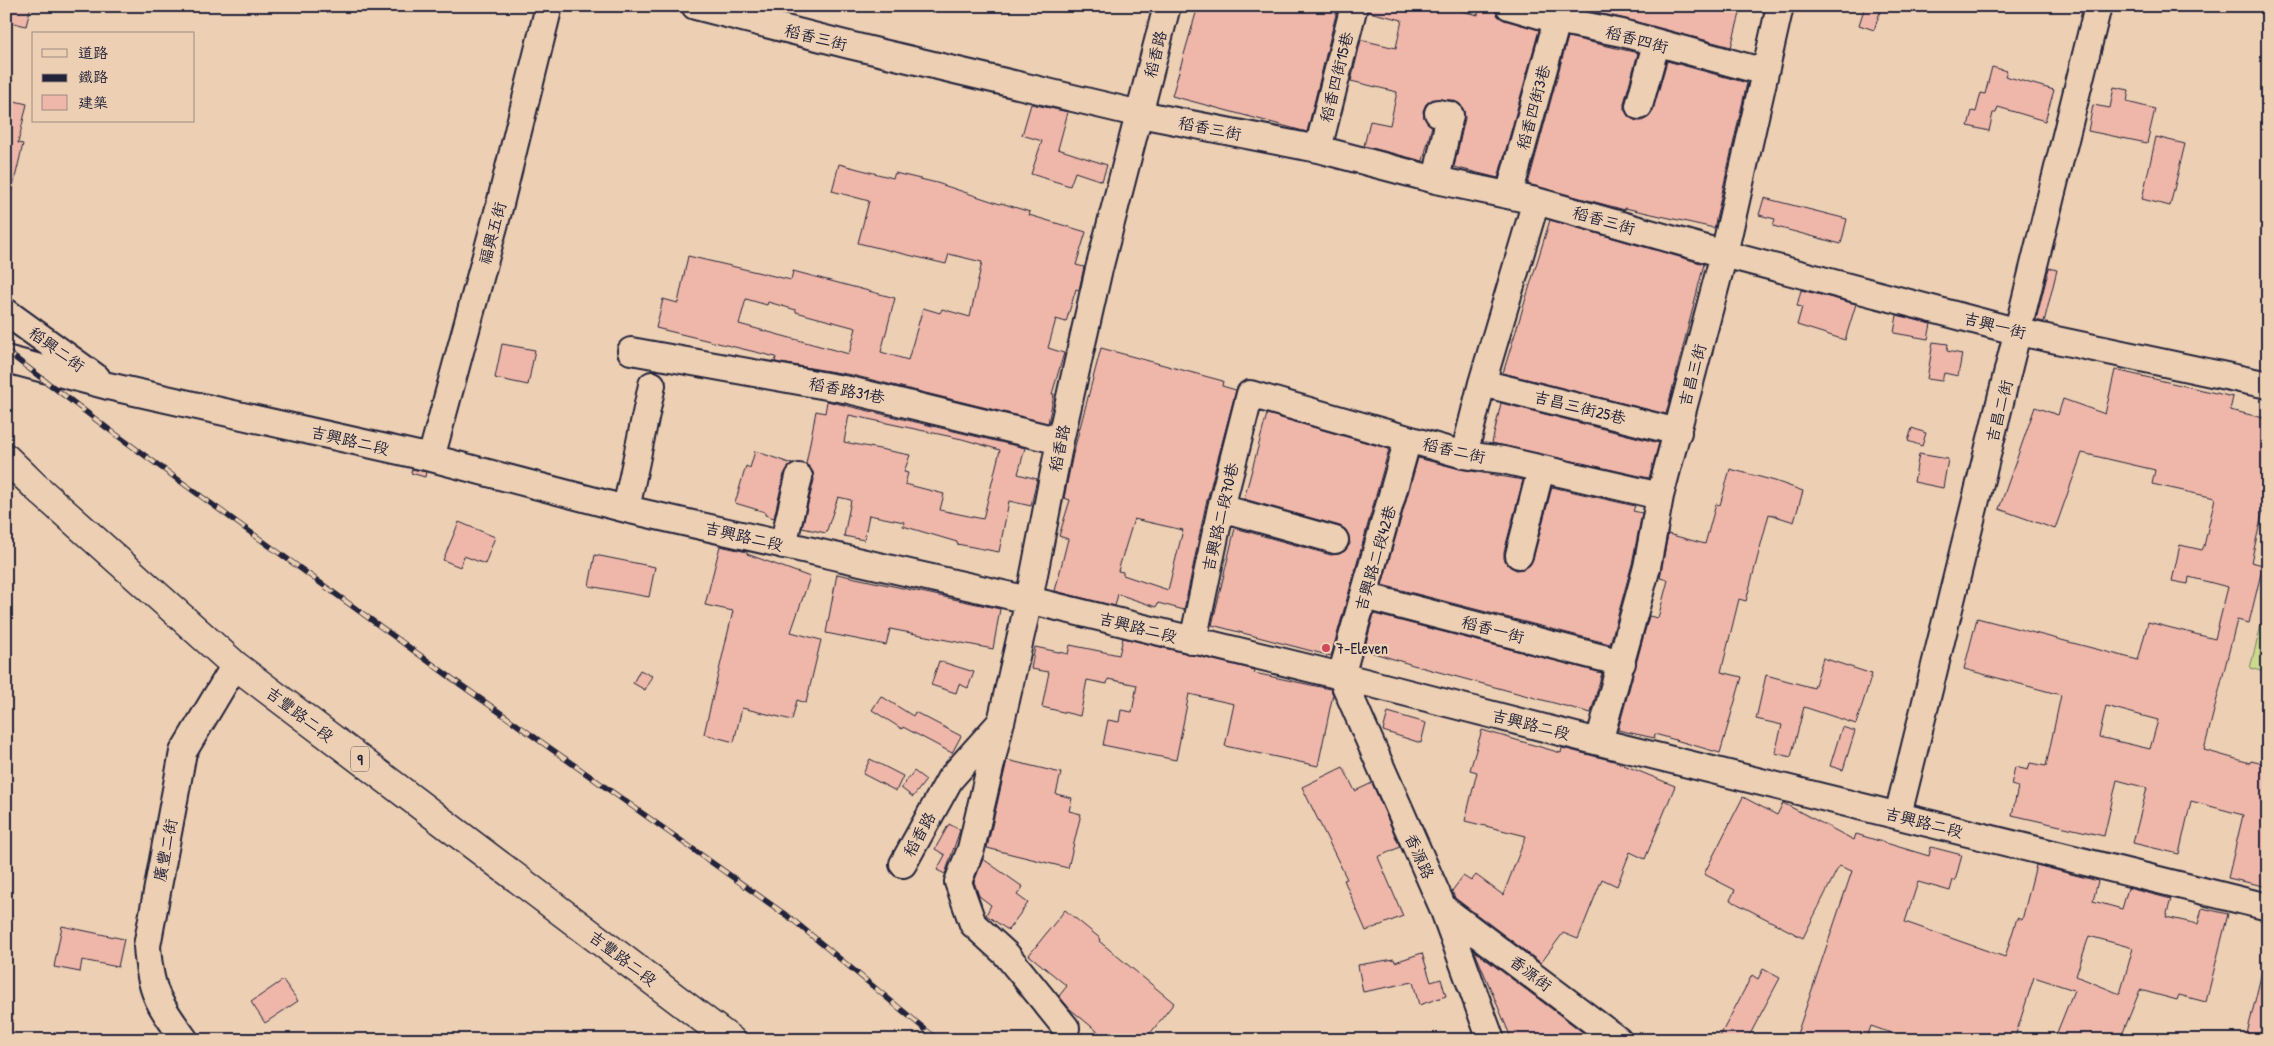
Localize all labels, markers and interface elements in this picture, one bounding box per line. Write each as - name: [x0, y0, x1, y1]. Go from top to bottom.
- street label: 稻香三街: [782, 19, 850, 55]
- street label: 稻香四街: [1603, 20, 1671, 58]
- street label: 稻香路: [1139, 28, 1171, 80]
- street label: 稻香四街15巷: [1314, 29, 1358, 125]
- legend: [32, 32, 195, 122]
- text: 道路: [78, 42, 108, 63]
- street label: 稻香四街3巷: [1511, 62, 1555, 152]
- text: 鐵路: [78, 66, 108, 87]
- text: 建築: [78, 92, 108, 113]
- street label: 稻香三街: [1176, 111, 1244, 145]
- street label: 福興五街: [473, 199, 511, 267]
- street label: 稻香三街: [1570, 201, 1638, 239]
- street label: 吉興一街: [1961, 307, 2029, 343]
- street label: 稻興二街: [25, 321, 89, 377]
- street label: 吉昌三街: [1673, 341, 1711, 409]
- street label: 稻香路31巷: [807, 372, 887, 408]
- street label: 吉昌二街: [1981, 377, 2017, 445]
- street label: 吉昌三街25巷: [1532, 385, 1628, 429]
- street label: 吉興路二段: [309, 420, 391, 460]
- street label: 稻香路: [1043, 422, 1075, 474]
- street label: 稻香二街: [1420, 432, 1488, 468]
- street label: 吉興路二段70巷: [1197, 460, 1243, 574]
- street label: 吉興路二段42巷: [1349, 502, 1401, 614]
- street label: 吉興路二段: [703, 516, 785, 556]
- street label: 吉興路二段: [1097, 607, 1179, 647]
- street label: 稻香一街: [1459, 610, 1527, 648]
- place label: 7-Eleven: [1336, 637, 1388, 659]
- marker: 7-Eleven: [1320, 642, 1332, 654]
- street label: 吉豐路二段: [261, 681, 339, 747]
- street label: 吉興路二段: [1490, 704, 1572, 744]
- road number: 9: [351, 746, 369, 772]
- street label: 吉興路二段: [1883, 802, 1965, 842]
- street label: 稻香路: [898, 808, 940, 860]
- street label: 廣豐二街: [148, 816, 182, 884]
- street label: 香源路: [1400, 830, 1440, 882]
- street label: 吉豐路二段: [584, 925, 662, 991]
- street label: 香源街: [1505, 950, 1557, 996]

